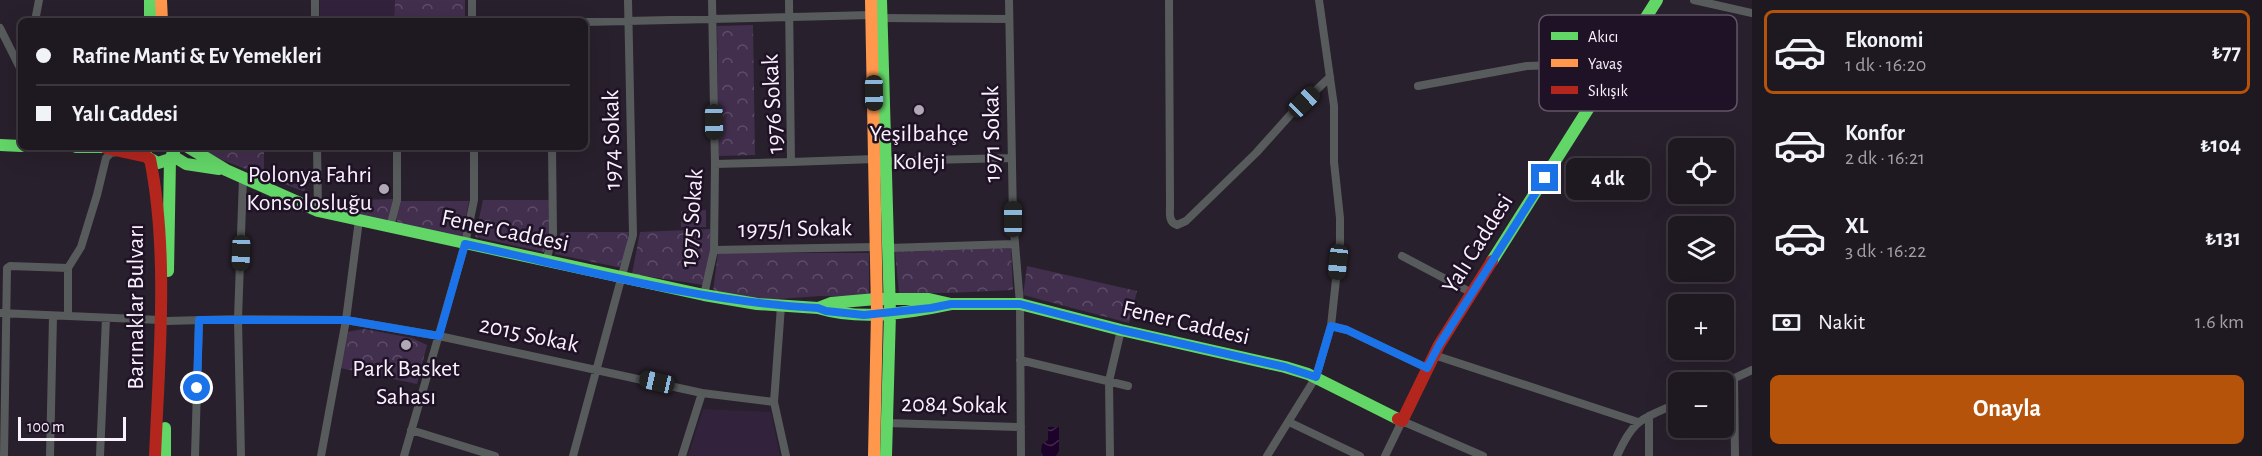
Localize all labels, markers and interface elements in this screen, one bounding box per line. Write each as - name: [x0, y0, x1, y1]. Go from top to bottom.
- legend: [1539, 15, 1737, 111]
- icon: car: [1773, 25, 1827, 79]
- text: Akıcı: [1588, 29, 1618, 45]
- text: Ekonomi: [1845, 29, 1924, 51]
- text: ₺77: [2212, 41, 2241, 63]
- text: Rafine Manti & Ev Yemekleri: [72, 45, 322, 67]
- street label: 1976 Sokak: [758, 53, 788, 155]
- text: 1 dk · 16:20: [1845, 55, 1926, 75]
- text: Yavaş: [1588, 56, 1623, 72]
- car: [865, 75, 883, 111]
- car: [1285, 83, 1323, 121]
- text: Sıkışık: [1588, 83, 1628, 99]
- street label: 1971 Sokak: [979, 85, 1005, 183]
- street label: 1974 Sokak: [599, 90, 625, 190]
- text: Yalı Caddesi: [72, 103, 178, 125]
- marker: Yeşilbahçe Koleji: [912, 103, 926, 117]
- car: [705, 104, 723, 140]
- icon: car: [1773, 118, 1827, 172]
- place label: Yeşilbahçe Koleji: [869, 122, 969, 174]
- text: Konfor: [1845, 122, 1905, 144]
- text: ₺104: [2200, 134, 2241, 156]
- map controls: [1668, 138, 1734, 438]
- button: locate: [1668, 138, 1734, 204]
- text: 2 dk · 16:21: [1845, 148, 1925, 168]
- callout: 4 dk: [1566, 157, 1650, 199]
- place label: Polonya Fahri Konsolosluğu: [246, 163, 372, 215]
- route end: [1531, 164, 1558, 191]
- street label: 1975 Sokak: [677, 168, 707, 268]
- text: 4 dk: [1591, 169, 1625, 189]
- marker: Polonya Fahri Konsolosluğu: [377, 182, 391, 196]
- street label: Yalı Caddesi: [1438, 190, 1518, 298]
- car: [1004, 201, 1022, 237]
- street label: Fener Caddesi: [439, 206, 571, 256]
- icon: car: [1773, 211, 1827, 265]
- text: XL: [1845, 215, 1868, 237]
- street label: 1975/1 Sokak: [738, 216, 852, 242]
- button: layers: [1668, 216, 1734, 282]
- street label: Barınaklar Bulvarı: [124, 224, 148, 390]
- text: ₺131: [2205, 227, 2241, 249]
- car: [231, 235, 251, 271]
- text: 3 dk · 16:22: [1845, 241, 1926, 261]
- car: [1327, 243, 1349, 281]
- button: +: [1668, 294, 1734, 360]
- street label: Fener Caddesi: [1120, 297, 1252, 349]
- icon: cash: [1770, 306, 1803, 339]
- text: Nakit: [1818, 311, 1865, 333]
- text: 1.6 km: [2195, 312, 2244, 332]
- street label: 2015 Sokak: [477, 313, 581, 357]
- marker: Park Basket Sahası: [399, 338, 413, 352]
- place label: Park Basket Sahası: [352, 357, 460, 409]
- car: [637, 369, 677, 395]
- button: −: [1668, 372, 1734, 438]
- route start: [183, 374, 210, 401]
- button: Onayla: [1770, 375, 2244, 444]
- street label: 2084 Sokak: [901, 392, 1007, 418]
- scale bar: [18, 414, 126, 442]
- text: 100 m: [27, 419, 65, 435]

